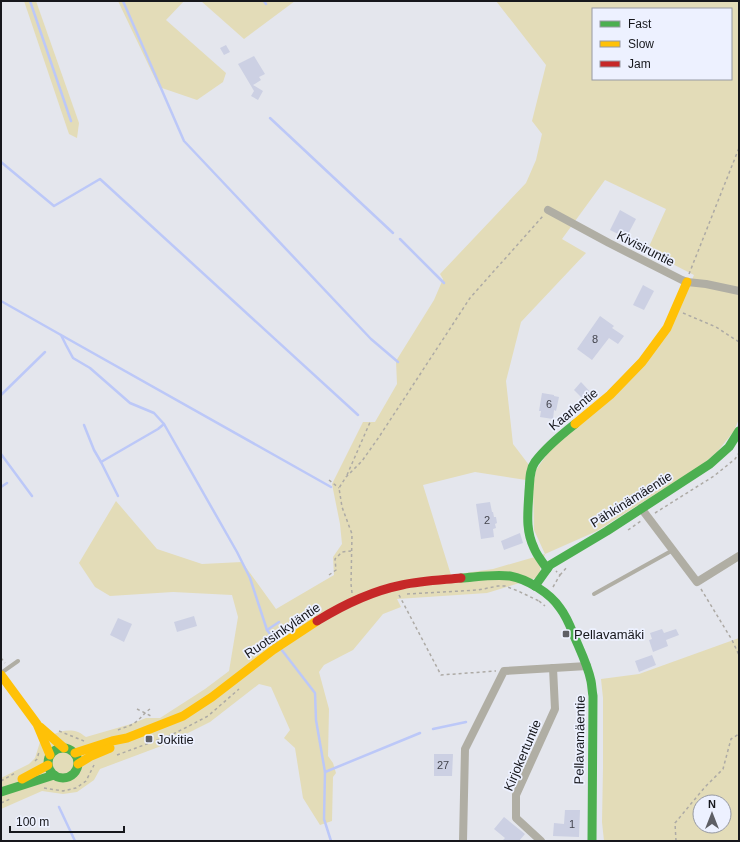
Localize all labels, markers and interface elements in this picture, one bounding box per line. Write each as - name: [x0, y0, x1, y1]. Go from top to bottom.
- legend: [592, 8, 732, 80]
- text: Fast: [628, 17, 652, 31]
- text: Slow: [628, 37, 654, 51]
- text: Jam: [628, 57, 651, 71]
- street label: Kivisiruntie: [614, 227, 677, 269]
- house number: 8: [592, 333, 598, 345]
- street label: Kaarlentie: [546, 385, 601, 434]
- house number: 6: [546, 398, 552, 410]
- street label: Pähkinämäentie: [588, 468, 675, 530]
- house number: 2: [484, 514, 490, 526]
- street label: Ruotsinkyläntie: [242, 600, 323, 661]
- place label: Pellavamäki: [574, 627, 644, 642]
- marker: Pellavamäki: [561, 629, 571, 639]
- street label: Pellavamäentie: [571, 695, 588, 785]
- street label: Kirjokertuntie: [501, 717, 544, 793]
- place label: Jokitie: [157, 732, 194, 747]
- marker: Jokitie: [144, 734, 154, 744]
- house number: 27: [437, 759, 449, 771]
- north arrow: [692, 794, 732, 834]
- text: N: [708, 798, 716, 810]
- scale bar: [10, 808, 124, 834]
- text: 100 m: [16, 815, 49, 829]
- house number: 1: [569, 818, 575, 830]

